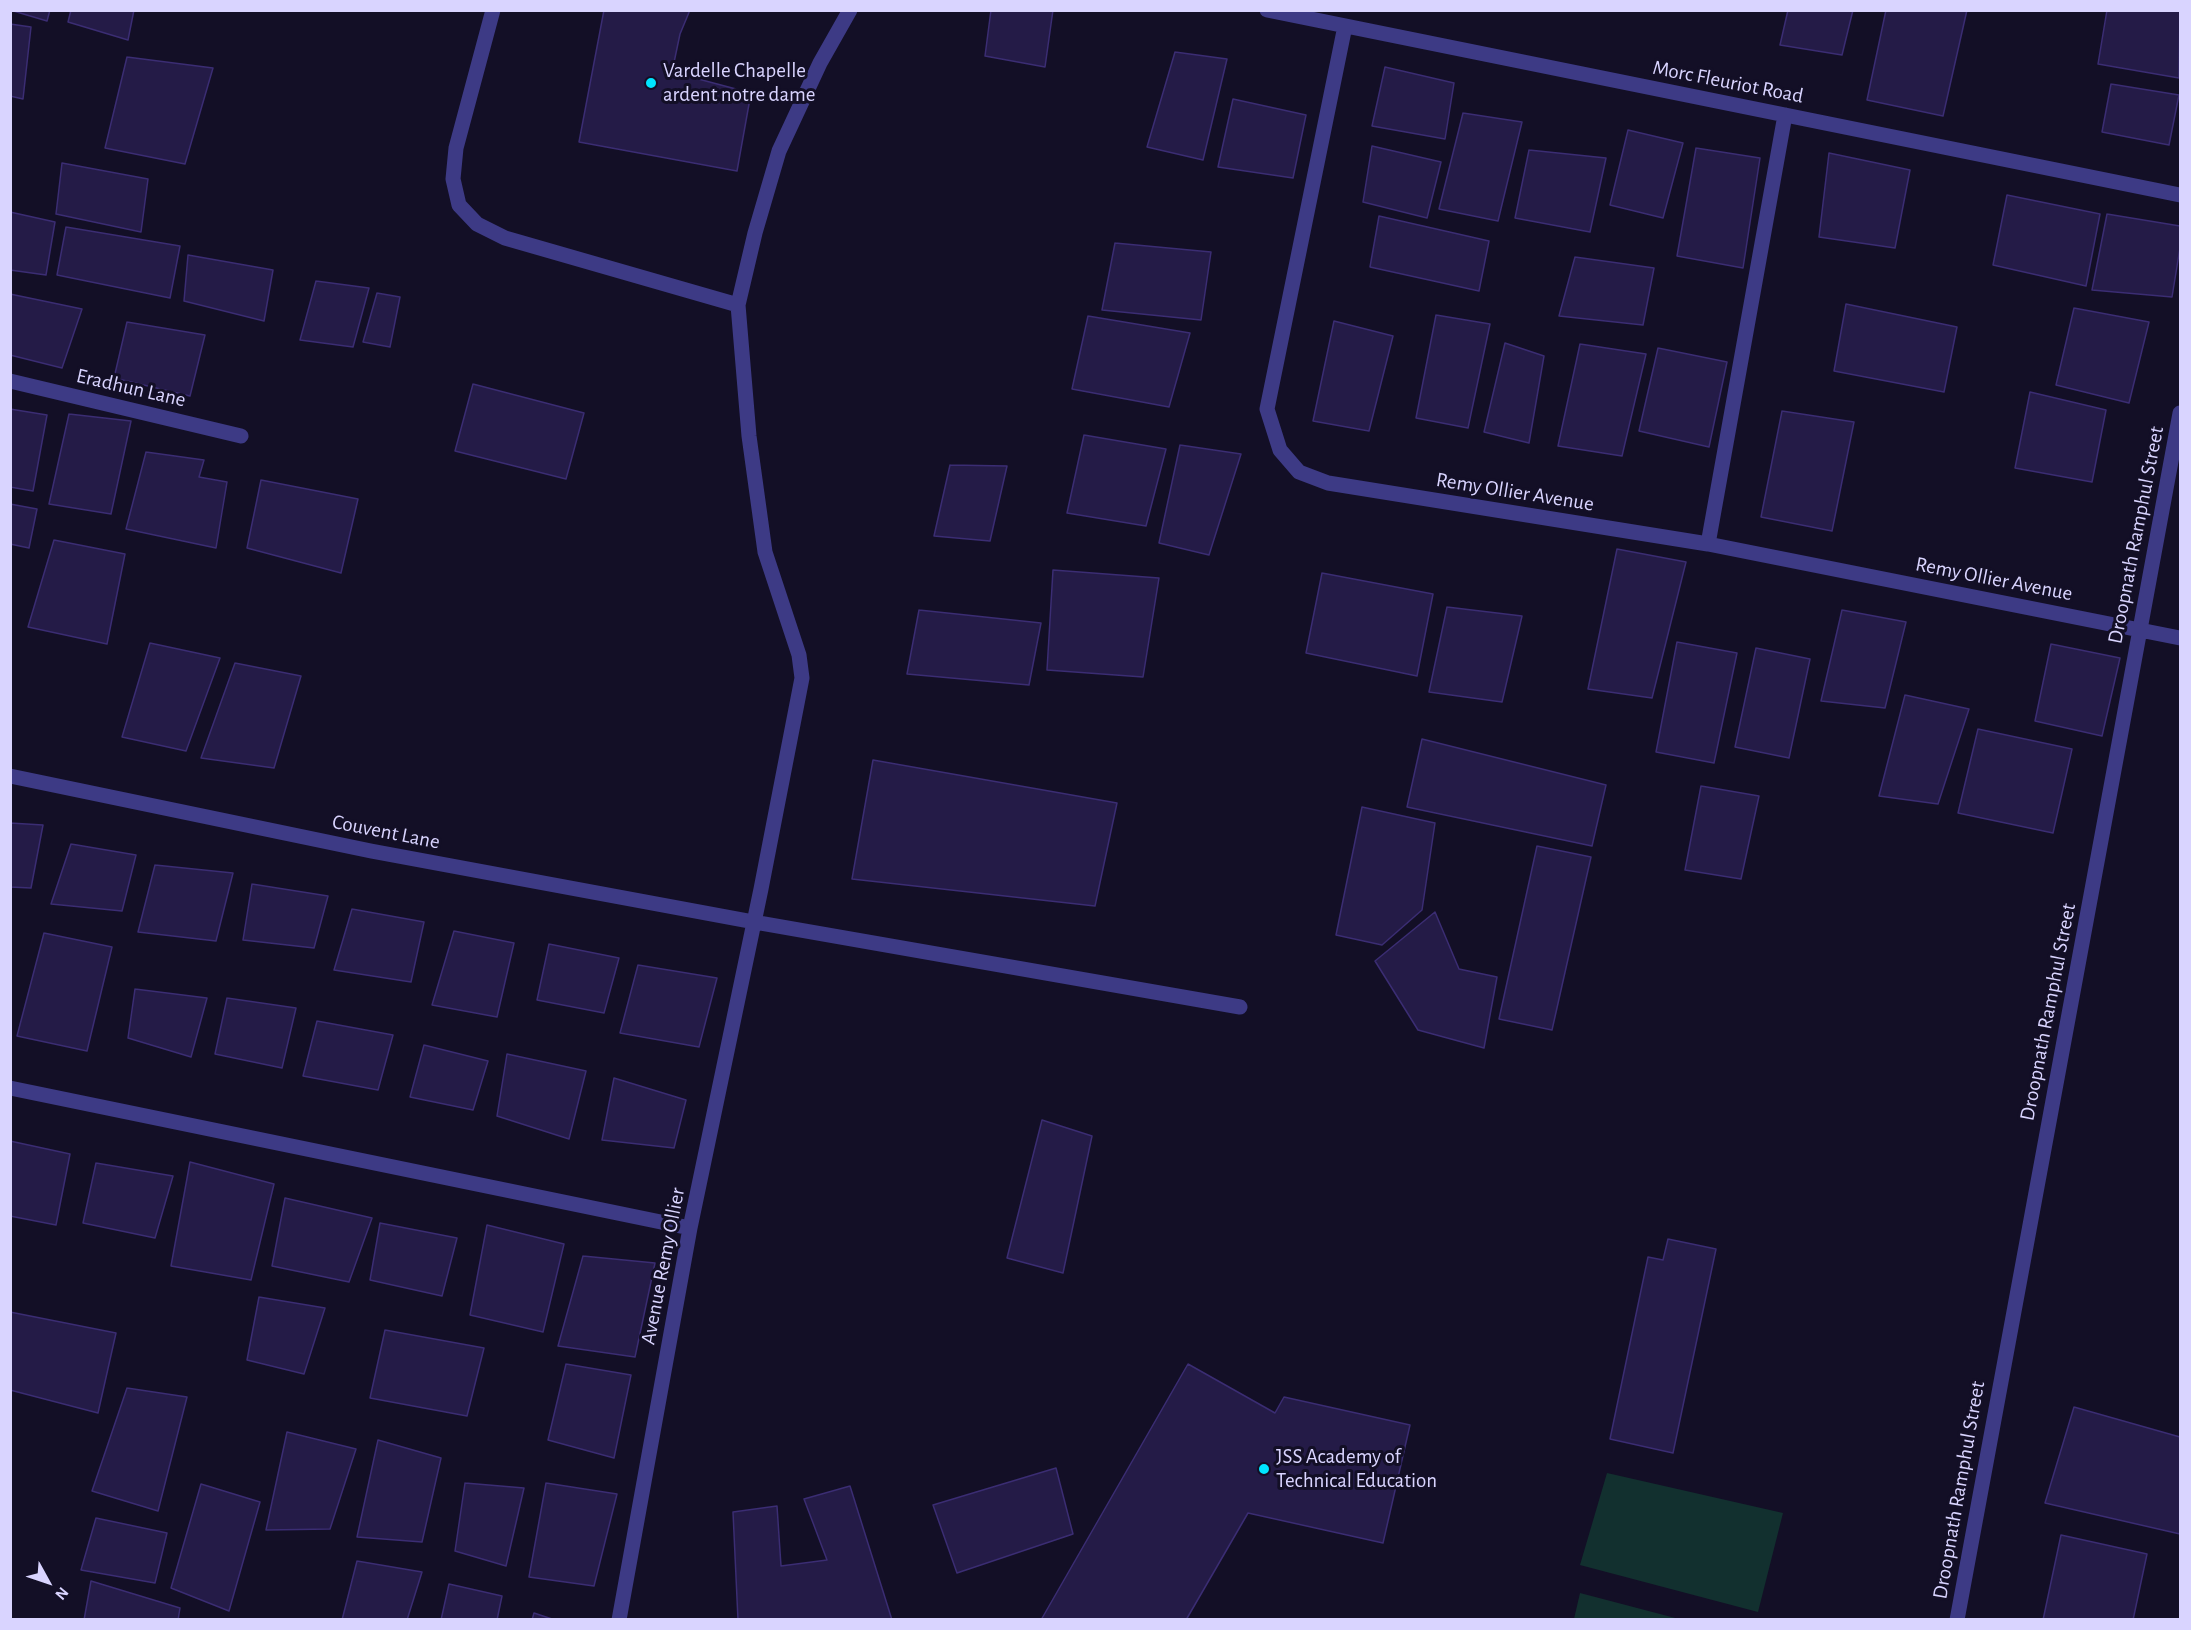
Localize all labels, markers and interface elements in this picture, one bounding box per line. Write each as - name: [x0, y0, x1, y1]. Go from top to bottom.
- street label: Morc Fleuriot Road: [1650, 55, 1806, 109]
- place label: Vardelle Chapelle ardent notre dame: [663, 58, 815, 108]
- marker: Vardelle Chapelle ardent notre dame: [644, 76, 658, 90]
- street label: Eradhun Lane: [74, 363, 188, 413]
- street label: Droopnath Ramphul Street: [2103, 424, 2169, 646]
- street label: Remy Ollier Avenue: [1434, 467, 1596, 517]
- street label: Remy Ollier Avenue: [1913, 551, 2075, 607]
- street label: Couvent Lane: [330, 809, 442, 855]
- street label: Droopnath Ramphul Street: [2015, 901, 2081, 1123]
- street label: Avenue Remy Ollier: [635, 1185, 691, 1347]
- street label: Droopnath Ramphul Street: [1927, 1379, 1991, 1601]
- place label: JSS Academy of Technical Education: [1276, 1444, 1437, 1494]
- marker: JSS Academy of Technical Education: [1257, 1462, 1271, 1476]
- north arrow: [18, 1552, 78, 1612]
- text: N: [52, 1584, 71, 1603]

